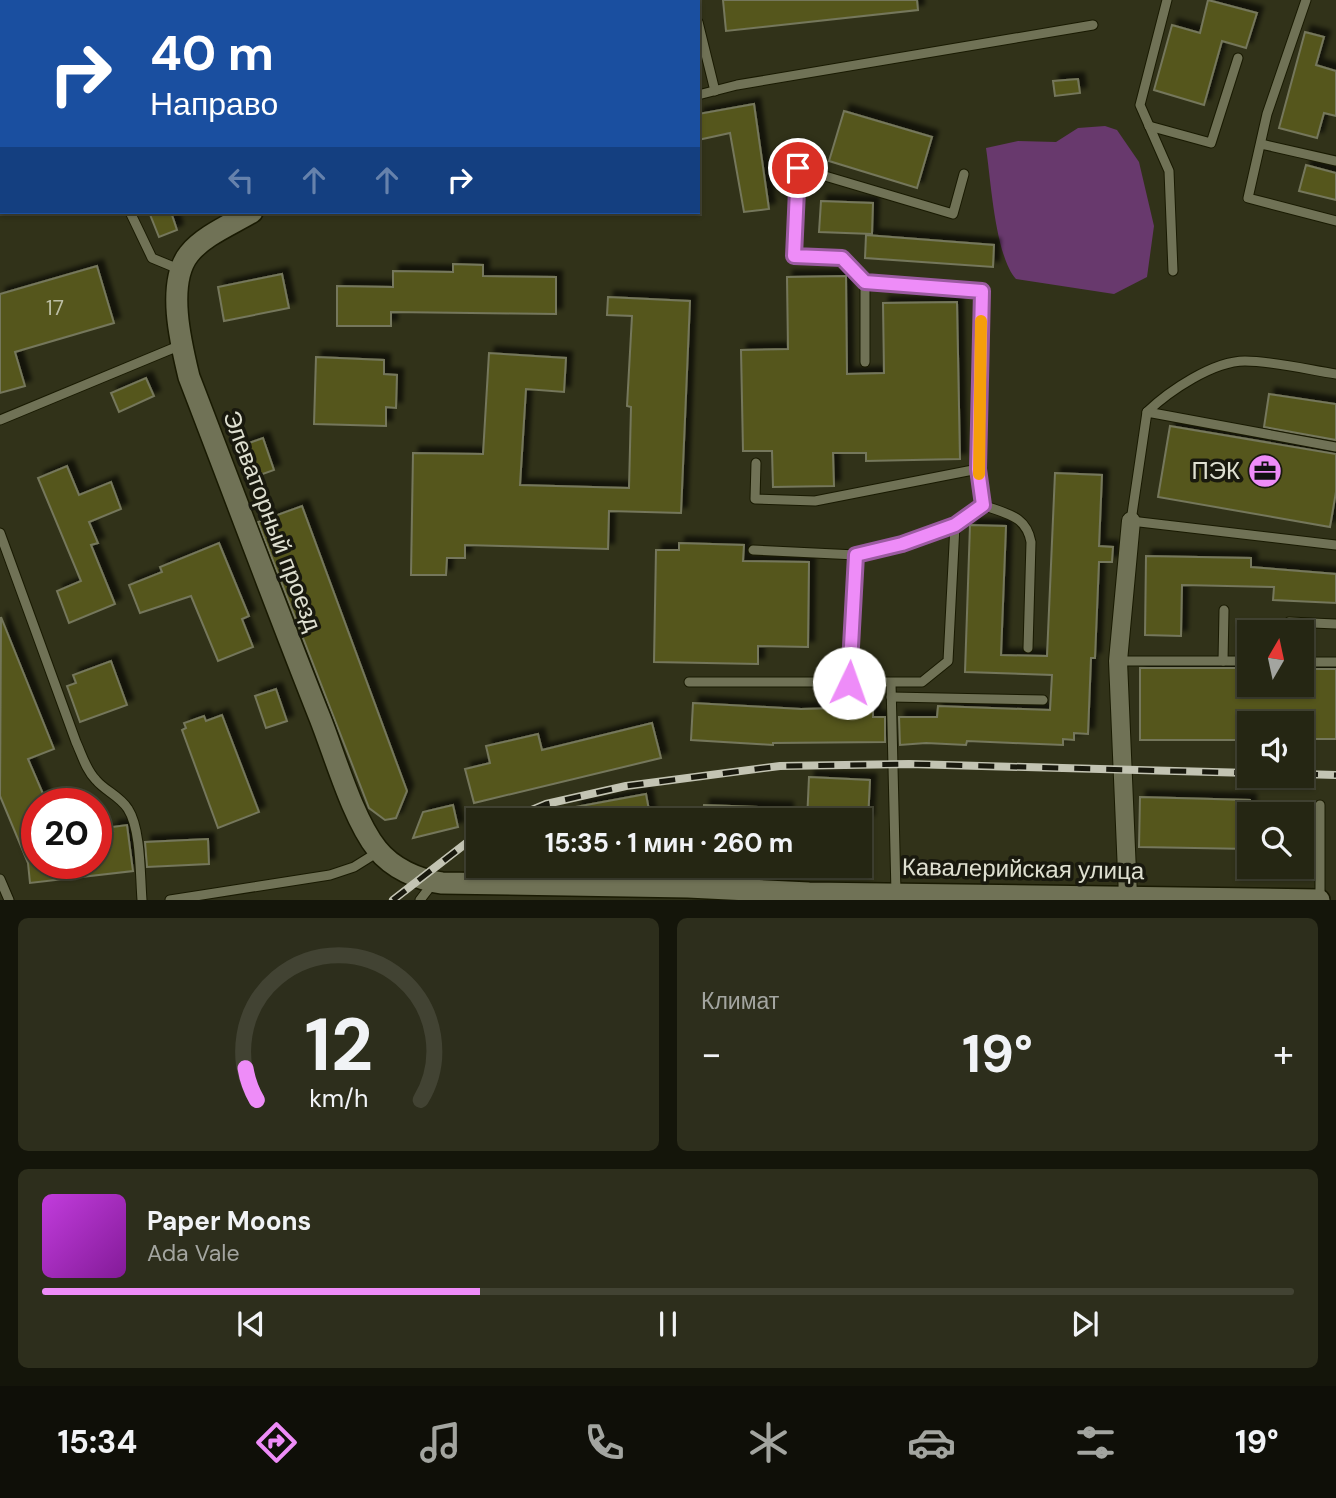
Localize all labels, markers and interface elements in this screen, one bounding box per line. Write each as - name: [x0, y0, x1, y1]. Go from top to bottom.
- text: 40 m: [150, 21, 274, 85]
- icon: right: [35, 28, 126, 119]
- text: Направо: [150, 83, 278, 125]
- pin: [768, 138, 828, 198]
- icon: arrive: [779, 149, 817, 187]
- icon: left: [222, 161, 260, 199]
- icon: ahead: [295, 161, 333, 199]
- icon: ahead: [368, 161, 406, 199]
- icon: right: [441, 161, 479, 199]
- house number: 17: [46, 294, 64, 322]
- street label: Элеваторный проезд: [216, 406, 329, 636]
- office icon: ПЭК: [1246, 452, 1284, 490]
- place label: ПЭК: [1192, 455, 1240, 486]
- north arrow: [1237, 620, 1314, 696]
- map controls: [1237, 620, 1314, 879]
- position arrow: [812, 646, 886, 720]
- button: sound: [1237, 711, 1314, 788]
- speed limit sign: 20: [21, 788, 112, 879]
- button: search: [1237, 802, 1314, 879]
- text: 15:35 · 1 мин · 260 m: [545, 826, 793, 860]
- street label: Кавалерийская улица: [902, 851, 1145, 886]
- text: Климат: [701, 986, 779, 1016]
- text: 12: [304, 999, 373, 1094]
- text: 19°: [962, 1020, 1033, 1088]
- text: −: [701, 1029, 722, 1079]
- text: +: [1273, 1029, 1294, 1079]
- text: km/h: [309, 1082, 368, 1115]
- text: Paper Moons: [147, 1204, 311, 1238]
- text: Ada Vale: [147, 1238, 240, 1268]
- icon: previous: [232, 1305, 270, 1343]
- icon: pause: [649, 1305, 687, 1343]
- icon: next: [1066, 1305, 1104, 1343]
- icon: directions: [252, 1418, 301, 1467]
- icon: music: [416, 1418, 465, 1467]
- icon: phone: [580, 1418, 629, 1467]
- icon: climate: [744, 1418, 793, 1467]
- icon: car: [907, 1418, 956, 1467]
- icon: filters: [1071, 1418, 1120, 1467]
- text: 15:34: [57, 1421, 137, 1463]
- text: 19°: [1235, 1421, 1279, 1463]

